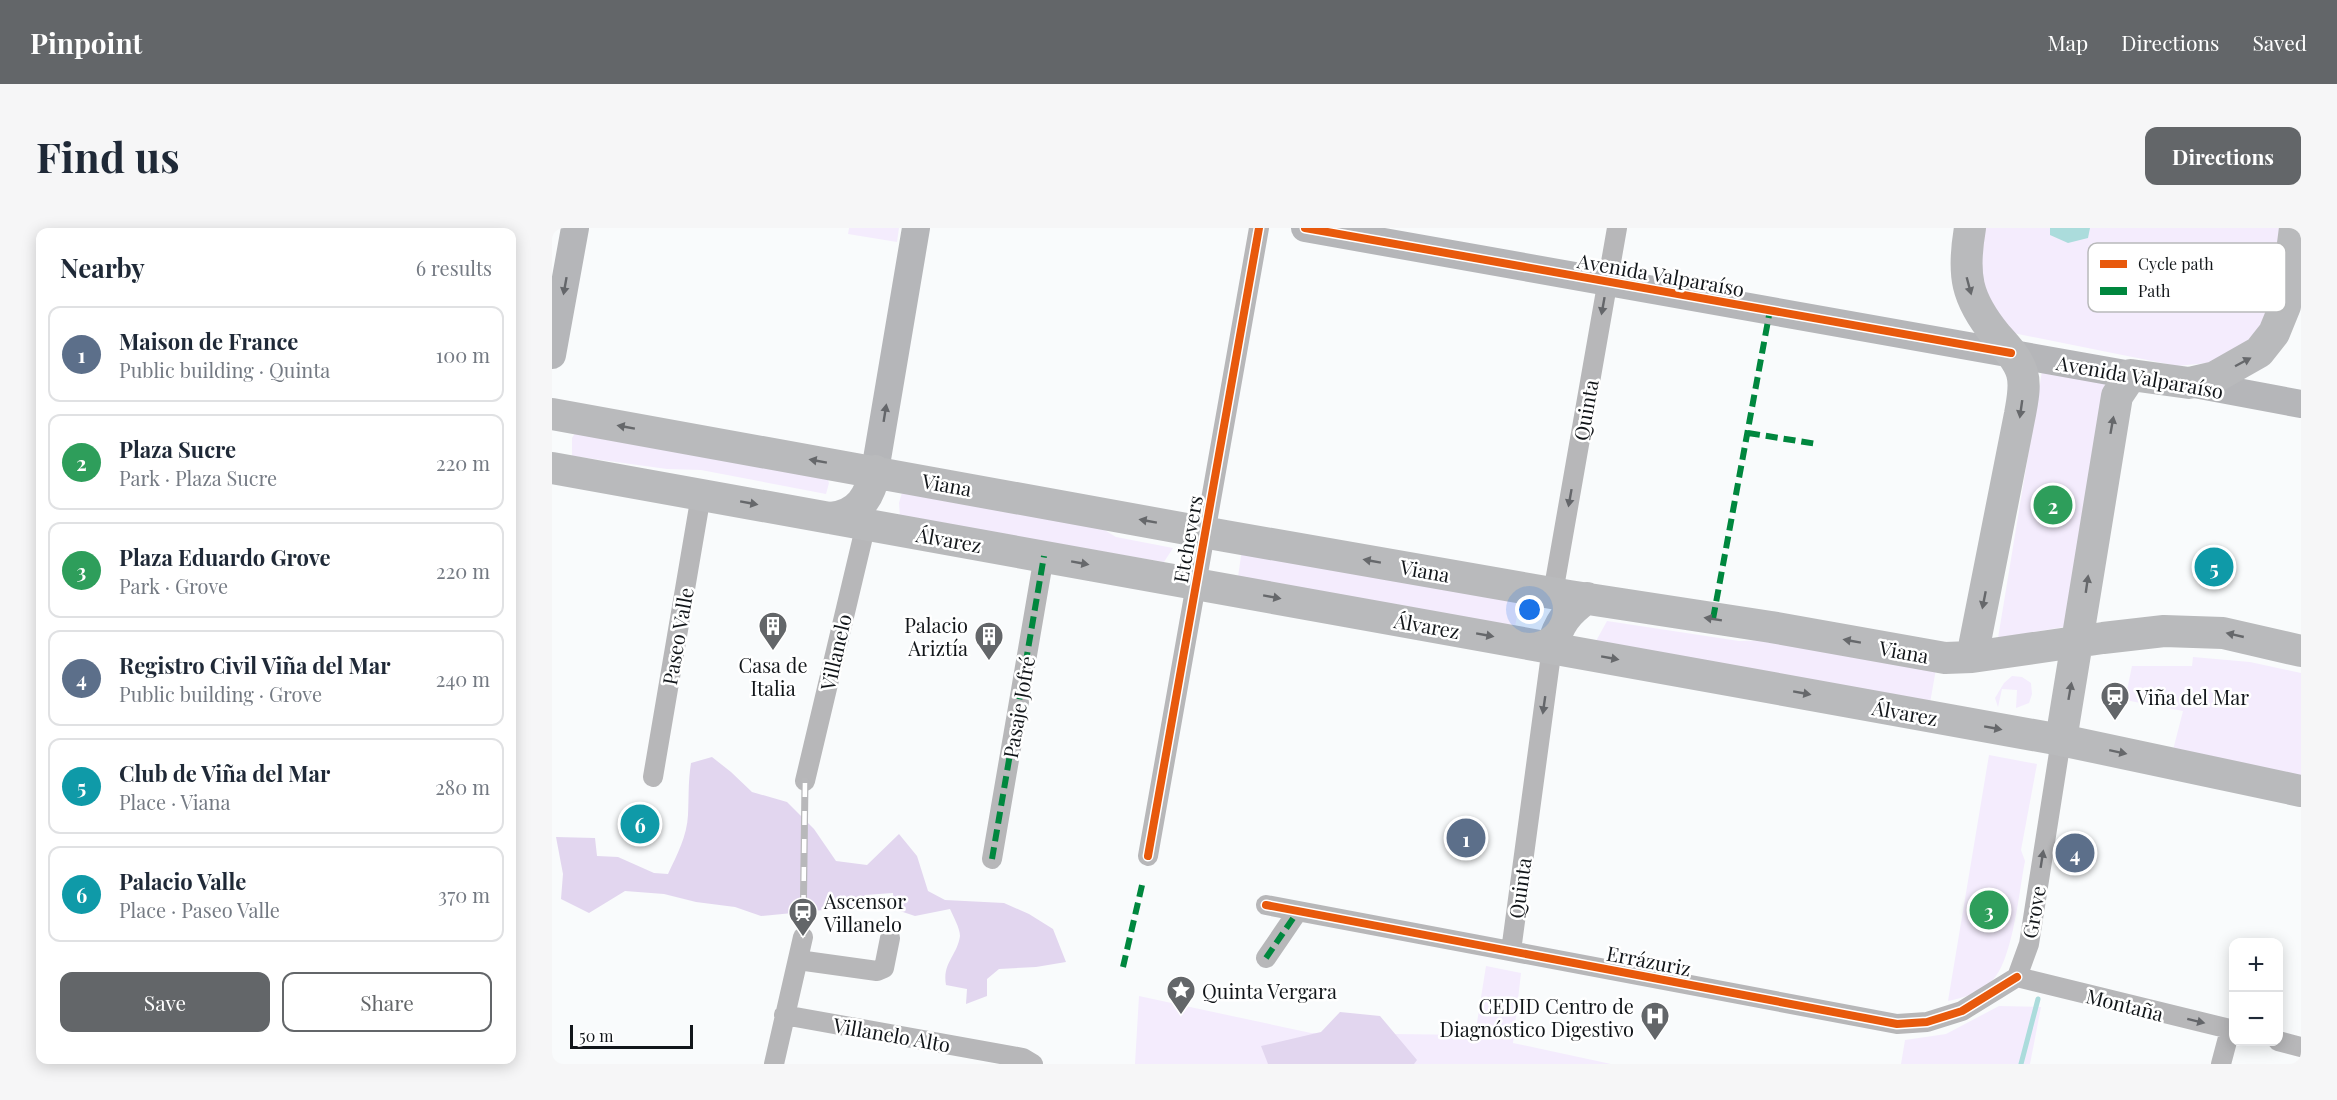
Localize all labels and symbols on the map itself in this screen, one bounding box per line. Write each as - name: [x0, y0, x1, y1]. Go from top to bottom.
- legend: [2088, 243, 2286, 312]
- street label: Avenida Valparaíso: [1574, 246, 1747, 302]
- text: Cycle path: [2138, 253, 2214, 274]
- one-way arrow: [560, 276, 569, 295]
- one-way arrow: [1965, 277, 1974, 295]
- text: Path: [2138, 280, 2171, 301]
- one-way arrow: [1598, 297, 1607, 316]
- street label: Avenida Valparaíso: [2053, 348, 2226, 404]
- one-way arrow: [2235, 357, 2252, 367]
- street label: Quinta: [1566, 377, 1604, 443]
- one-way arrow: [2016, 399, 2025, 418]
- one-way arrow: [881, 403, 890, 422]
- one-way arrow: [2108, 415, 2117, 434]
- one-way arrow: [616, 422, 635, 431]
- one-way arrow: [808, 456, 827, 465]
- street label: Viana: [919, 466, 974, 502]
- pin: 2: [2034, 482, 2072, 528]
- one-way arrow: [1565, 489, 1574, 508]
- street label: Etchevers: [1166, 493, 1208, 585]
- one-way arrow: [739, 499, 758, 508]
- one-way arrow: [1139, 516, 1158, 525]
- street label: Álvarez: [913, 520, 984, 558]
- pin: 5: [2194, 544, 2234, 590]
- street label: Viana: [1397, 552, 1452, 588]
- one-way arrow: [1362, 556, 1381, 565]
- one-way arrow: [1071, 559, 1090, 568]
- one-way arrow: [2083, 574, 2092, 593]
- street label: Paseo Valle: [655, 585, 699, 687]
- one-way arrow: [1979, 591, 1988, 610]
- one-way arrow: [1263, 593, 1282, 602]
- your location: [1515, 595, 1544, 624]
- street label: Álvarez: [1391, 606, 1462, 644]
- building icon: Casa de Italia: [757, 610, 789, 652]
- street label: Villanelo: [813, 611, 857, 694]
- place label: Palacio Ariztía: [904, 611, 968, 661]
- one-way arrow: [1703, 615, 1722, 624]
- building icon: Palacio Ariztía: [973, 620, 1005, 662]
- one-way arrow: [2225, 630, 2244, 640]
- one-way arrow: [1476, 631, 1495, 640]
- street label: Viana: [1876, 633, 1931, 669]
- one-way arrow: [1842, 637, 1861, 646]
- place label: Casa de Italia: [738, 651, 808, 701]
- street label: Pasaje Jofré: [996, 654, 1040, 760]
- one-way arrow: [1600, 654, 1619, 663]
- station icon: Viña del Mar: [2099, 680, 2131, 722]
- one-way arrow: [2066, 681, 2075, 700]
- place label: Viña del Mar: [2135, 683, 2249, 710]
- one-way arrow: [1792, 689, 1811, 698]
- street label: Álvarez: [1869, 693, 1940, 731]
- one-way arrow: [1540, 696, 1549, 715]
- one-way arrow: [1984, 724, 2003, 733]
- one-way arrow: [2109, 748, 2128, 757]
- pin: 6: [620, 802, 659, 846]
- pin: 1: [1446, 816, 1486, 860]
- pin: 4: [2056, 830, 2095, 876]
- one-way arrow: [2037, 849, 2046, 868]
- street label: Quinta: [1501, 856, 1537, 920]
- street label: Grove: [2015, 884, 2051, 940]
- place label: Ascensor Villanelo: [823, 887, 906, 937]
- pin: 3: [1970, 888, 2008, 932]
- station icon: Ascensor Villanelo: [787, 896, 819, 938]
- street label: Errázuriz: [1605, 939, 1693, 981]
- place icon: Quinta Vergara: [1165, 974, 1197, 1016]
- place label: Quinta Vergara: [1202, 977, 1337, 1004]
- street label: Montaña: [2083, 981, 2167, 1027]
- place label: CEDID Centro de Diagnóstico Digestivo: [1439, 992, 1634, 1042]
- hospital icon: CEDID Centro de Diagnóstico Digestivo: [1639, 1000, 1671, 1042]
- street label: Villanelo Alto: [830, 1010, 953, 1058]
- one-way arrow: [2186, 1017, 2205, 1027]
- scale bar: [570, 1022, 693, 1050]

